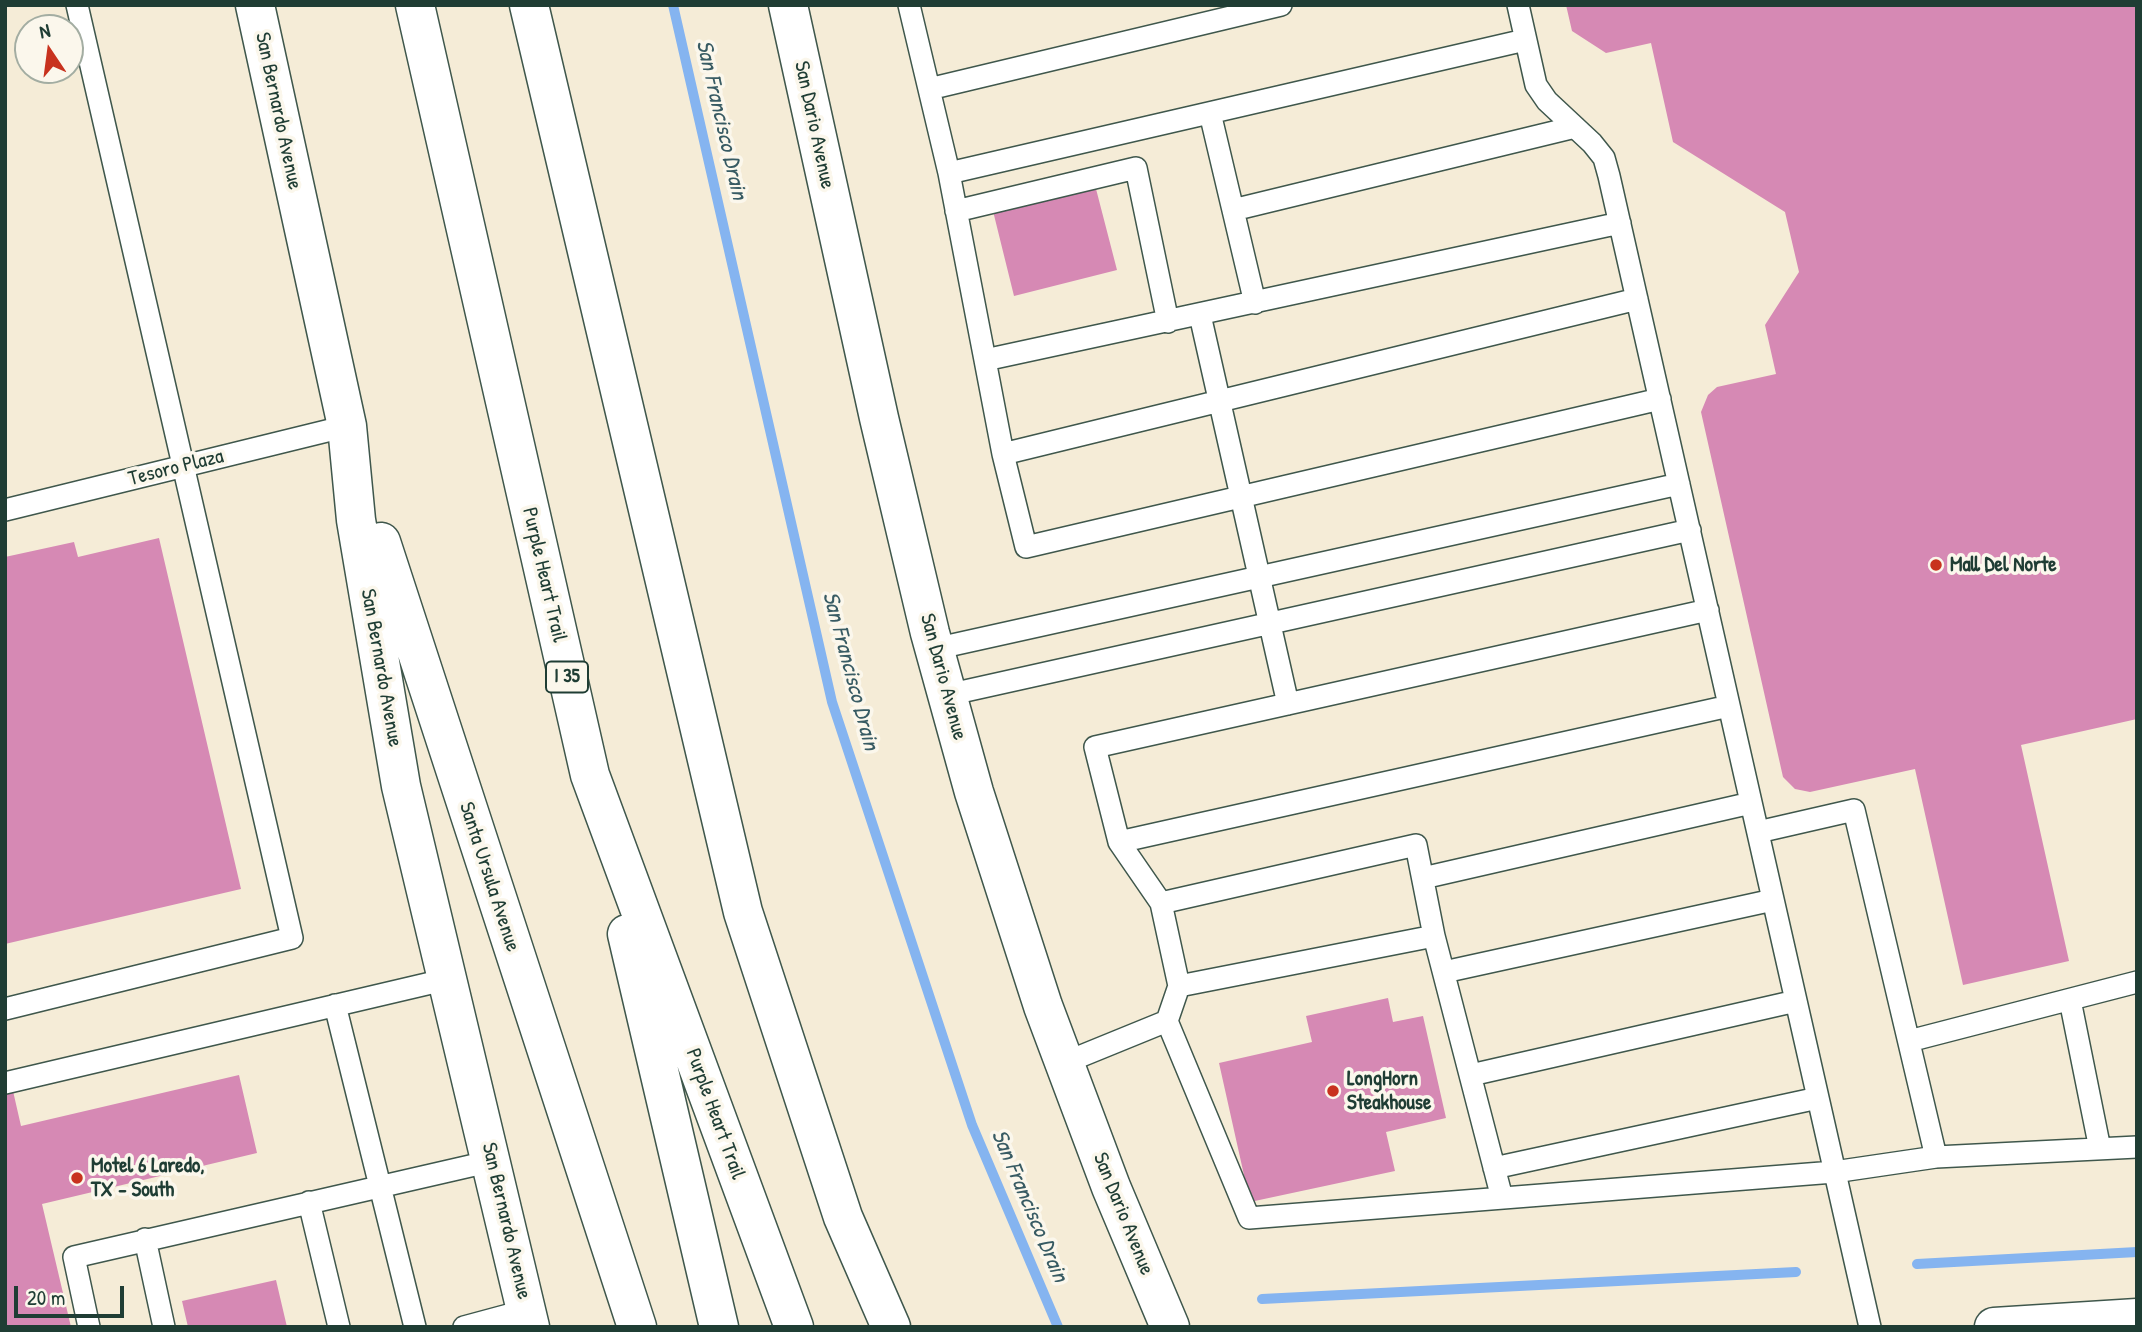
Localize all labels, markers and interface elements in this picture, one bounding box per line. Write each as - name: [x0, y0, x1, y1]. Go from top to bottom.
- north arrow: [14, 14, 84, 84]
- text: N: [37, 17, 53, 44]
- street label: San Bernardo Avenue: [249, 30, 307, 192]
- water label: San Francisco Drain: [689, 38, 753, 202]
- street label: San Dario Avenue: [788, 59, 840, 191]
- street label: Tesoro Plaza: [126, 444, 226, 492]
- street label: Purple Heart Trail: [516, 505, 572, 645]
- place label: Mall Del Norte: [1950, 552, 2057, 578]
- marker: Mall Del Norte: [1928, 557, 1944, 573]
- street label: San Bernardo Avenue: [355, 587, 407, 749]
- water label: San Francisco Drain: [816, 589, 884, 753]
- street label: San Dario Avenue: [914, 611, 972, 743]
- road number: I 35: [546, 662, 588, 692]
- street label: Santa Ursula Avenue: [453, 799, 525, 955]
- street label: Purple Heart Trail: [680, 1045, 750, 1183]
- place label: LongHorn Steakhouse: [1347, 1066, 1431, 1116]
- marker: LongHorn Steakhouse: [1325, 1083, 1341, 1099]
- water label: San Francisco Drain: [984, 1126, 1074, 1286]
- street label: San Bernardo Avenue: [476, 1140, 536, 1302]
- street label: San Dario Avenue: [1087, 1149, 1159, 1279]
- place label: Motel 6 Laredo, TX - South: [91, 1153, 205, 1203]
- marker: Motel 6 Laredo, TX - South: [69, 1170, 85, 1186]
- scale bar: [18, 1272, 128, 1316]
- text: 20 m: [27, 1283, 65, 1312]

